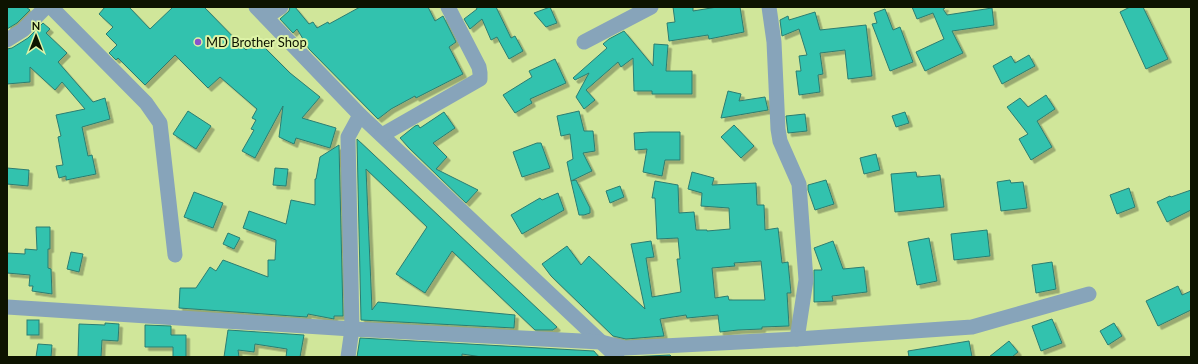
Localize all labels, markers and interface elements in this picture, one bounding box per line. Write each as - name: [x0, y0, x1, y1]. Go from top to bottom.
- north arrow: [16, 16, 56, 56]
- text: N: [32, 19, 40, 32]
- place label: MD Brother Shop: [206, 34, 307, 50]
- marker: MD Brother Shop: [193, 37, 203, 47]

